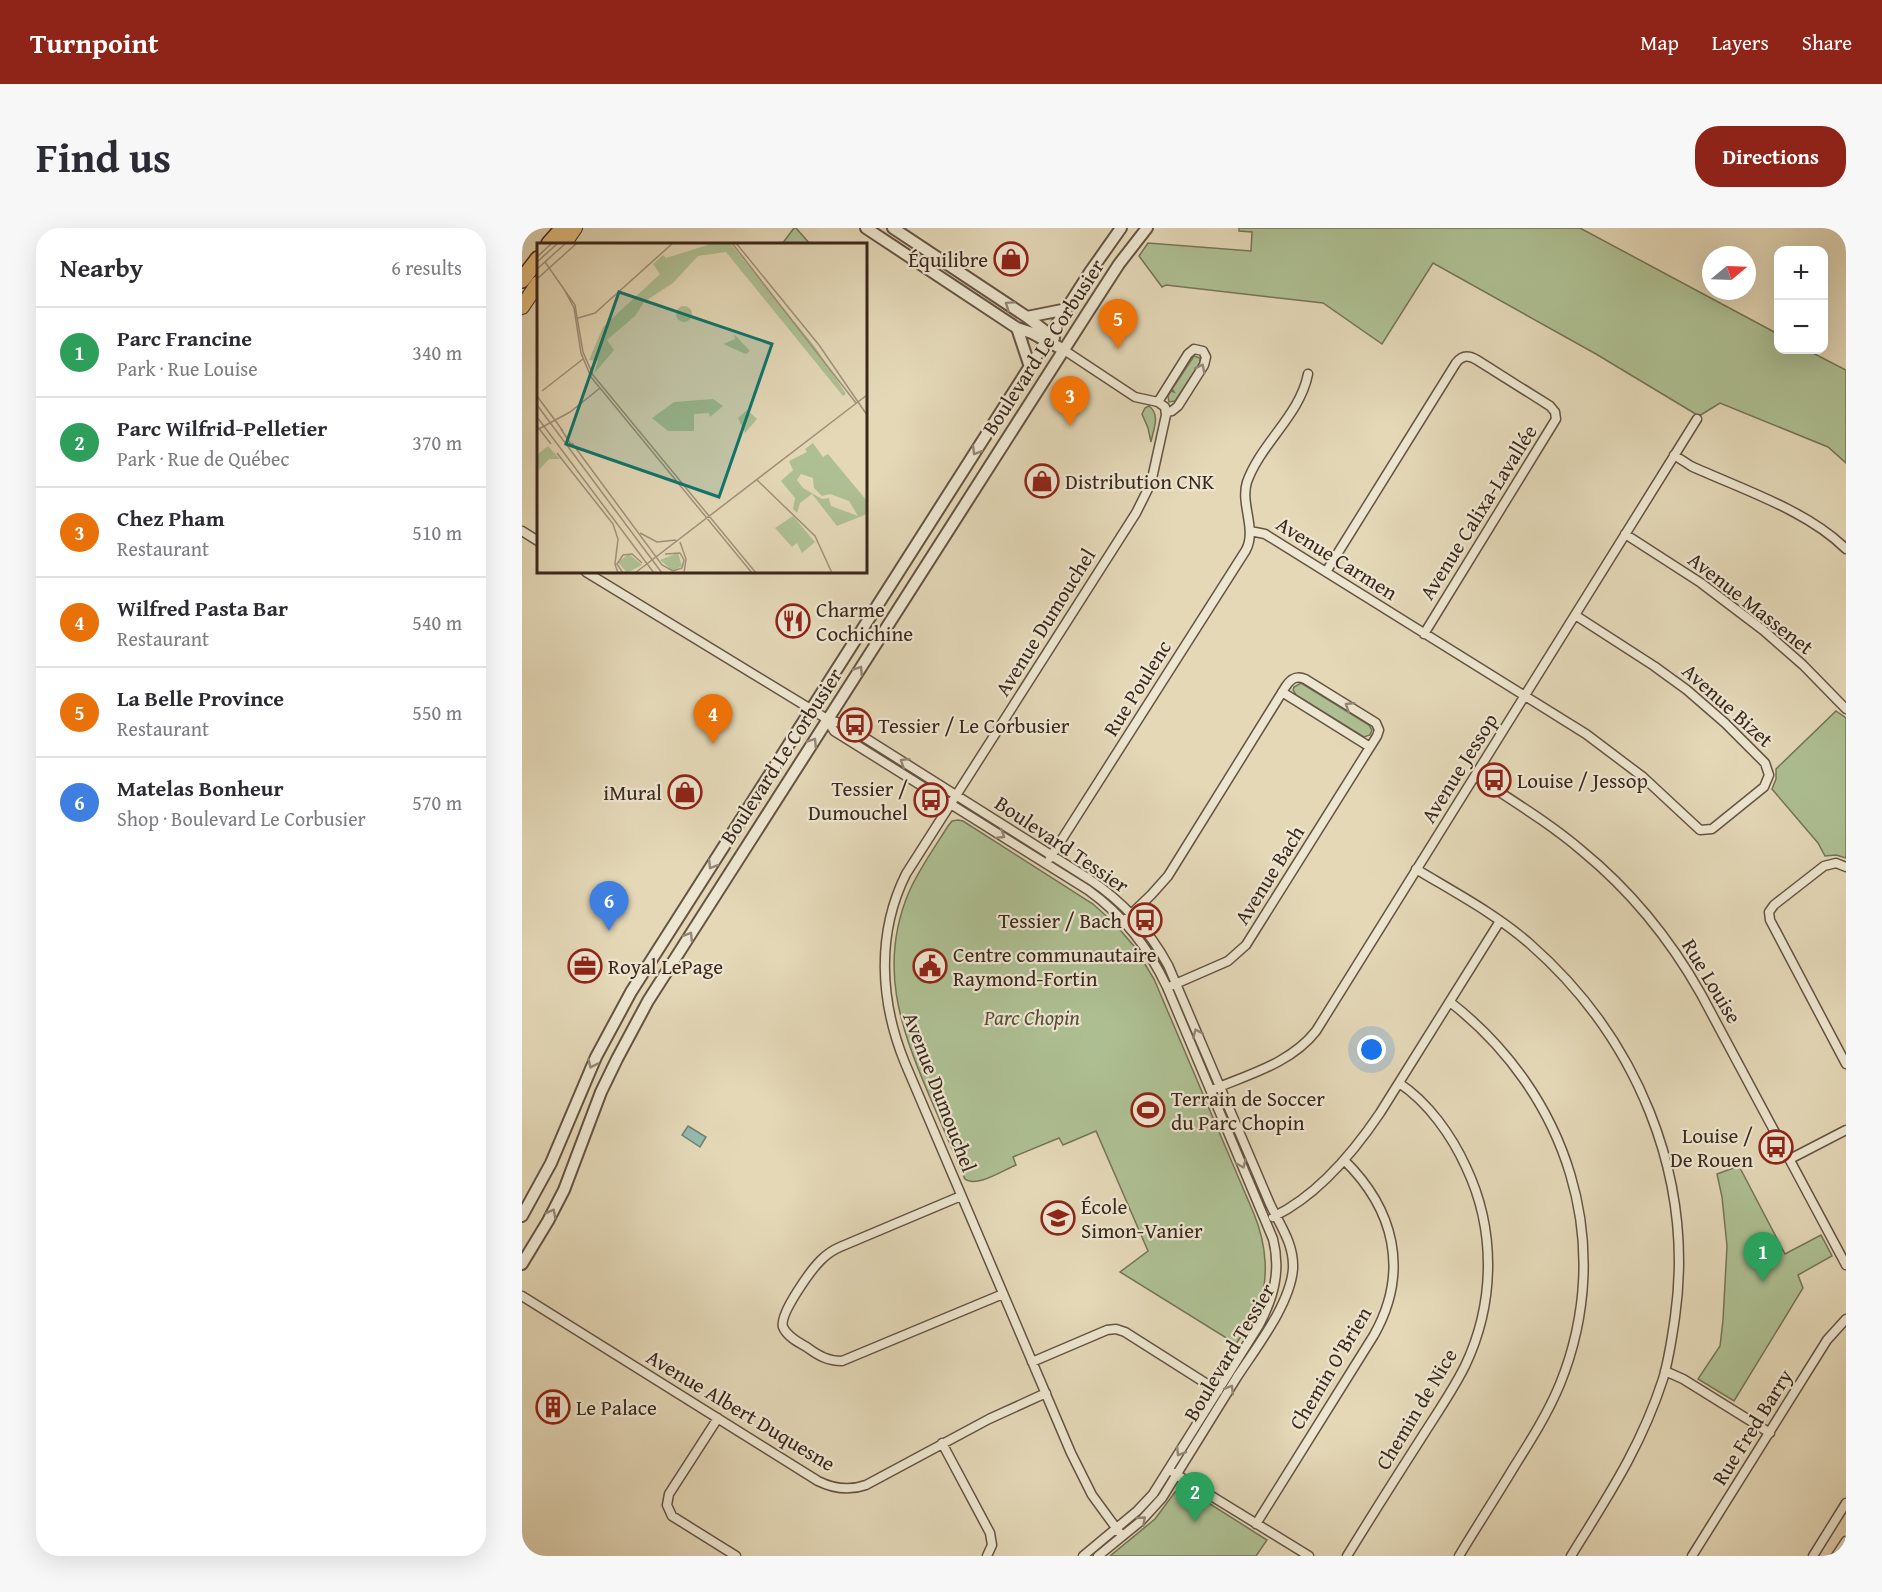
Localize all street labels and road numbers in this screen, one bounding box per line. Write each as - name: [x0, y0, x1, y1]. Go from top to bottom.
- street label: Boulevard Le Corbusier: [974, 253, 1112, 441]
- street label: Avenue Calixa-Lavallée: [1411, 418, 1545, 606]
- street label: Avenue Carmen: [1270, 508, 1404, 608]
- street label: Avenue Dumouchel: [987, 542, 1103, 702]
- street label: Avenue Massenet: [1682, 544, 1821, 662]
- street label: Rue Poulenc: [1095, 634, 1179, 742]
- street label: Avenue Bizet: [1675, 656, 1781, 755]
- street label: Boulevard Le Corbusier: [712, 662, 850, 850]
- street label: Avenue Jessop: [1413, 707, 1505, 829]
- street label: Boulevard Tessier: [989, 788, 1136, 901]
- street label: Avenue Bach: [1226, 819, 1312, 931]
- street label: Rue Louise: [1674, 933, 1750, 1030]
- street label: Avenue Dumouchel: [895, 1008, 985, 1177]
- street label: Boulevard Tessier: [1176, 1277, 1283, 1427]
- street label: Chemin O'Brien: [1281, 1300, 1379, 1435]
- street label: Avenue Albert Duquesne: [641, 1341, 841, 1479]
- street label: Chemin de Nice: [1367, 1342, 1465, 1476]
- street label: Rue Fred Barry: [1704, 1362, 1800, 1491]

